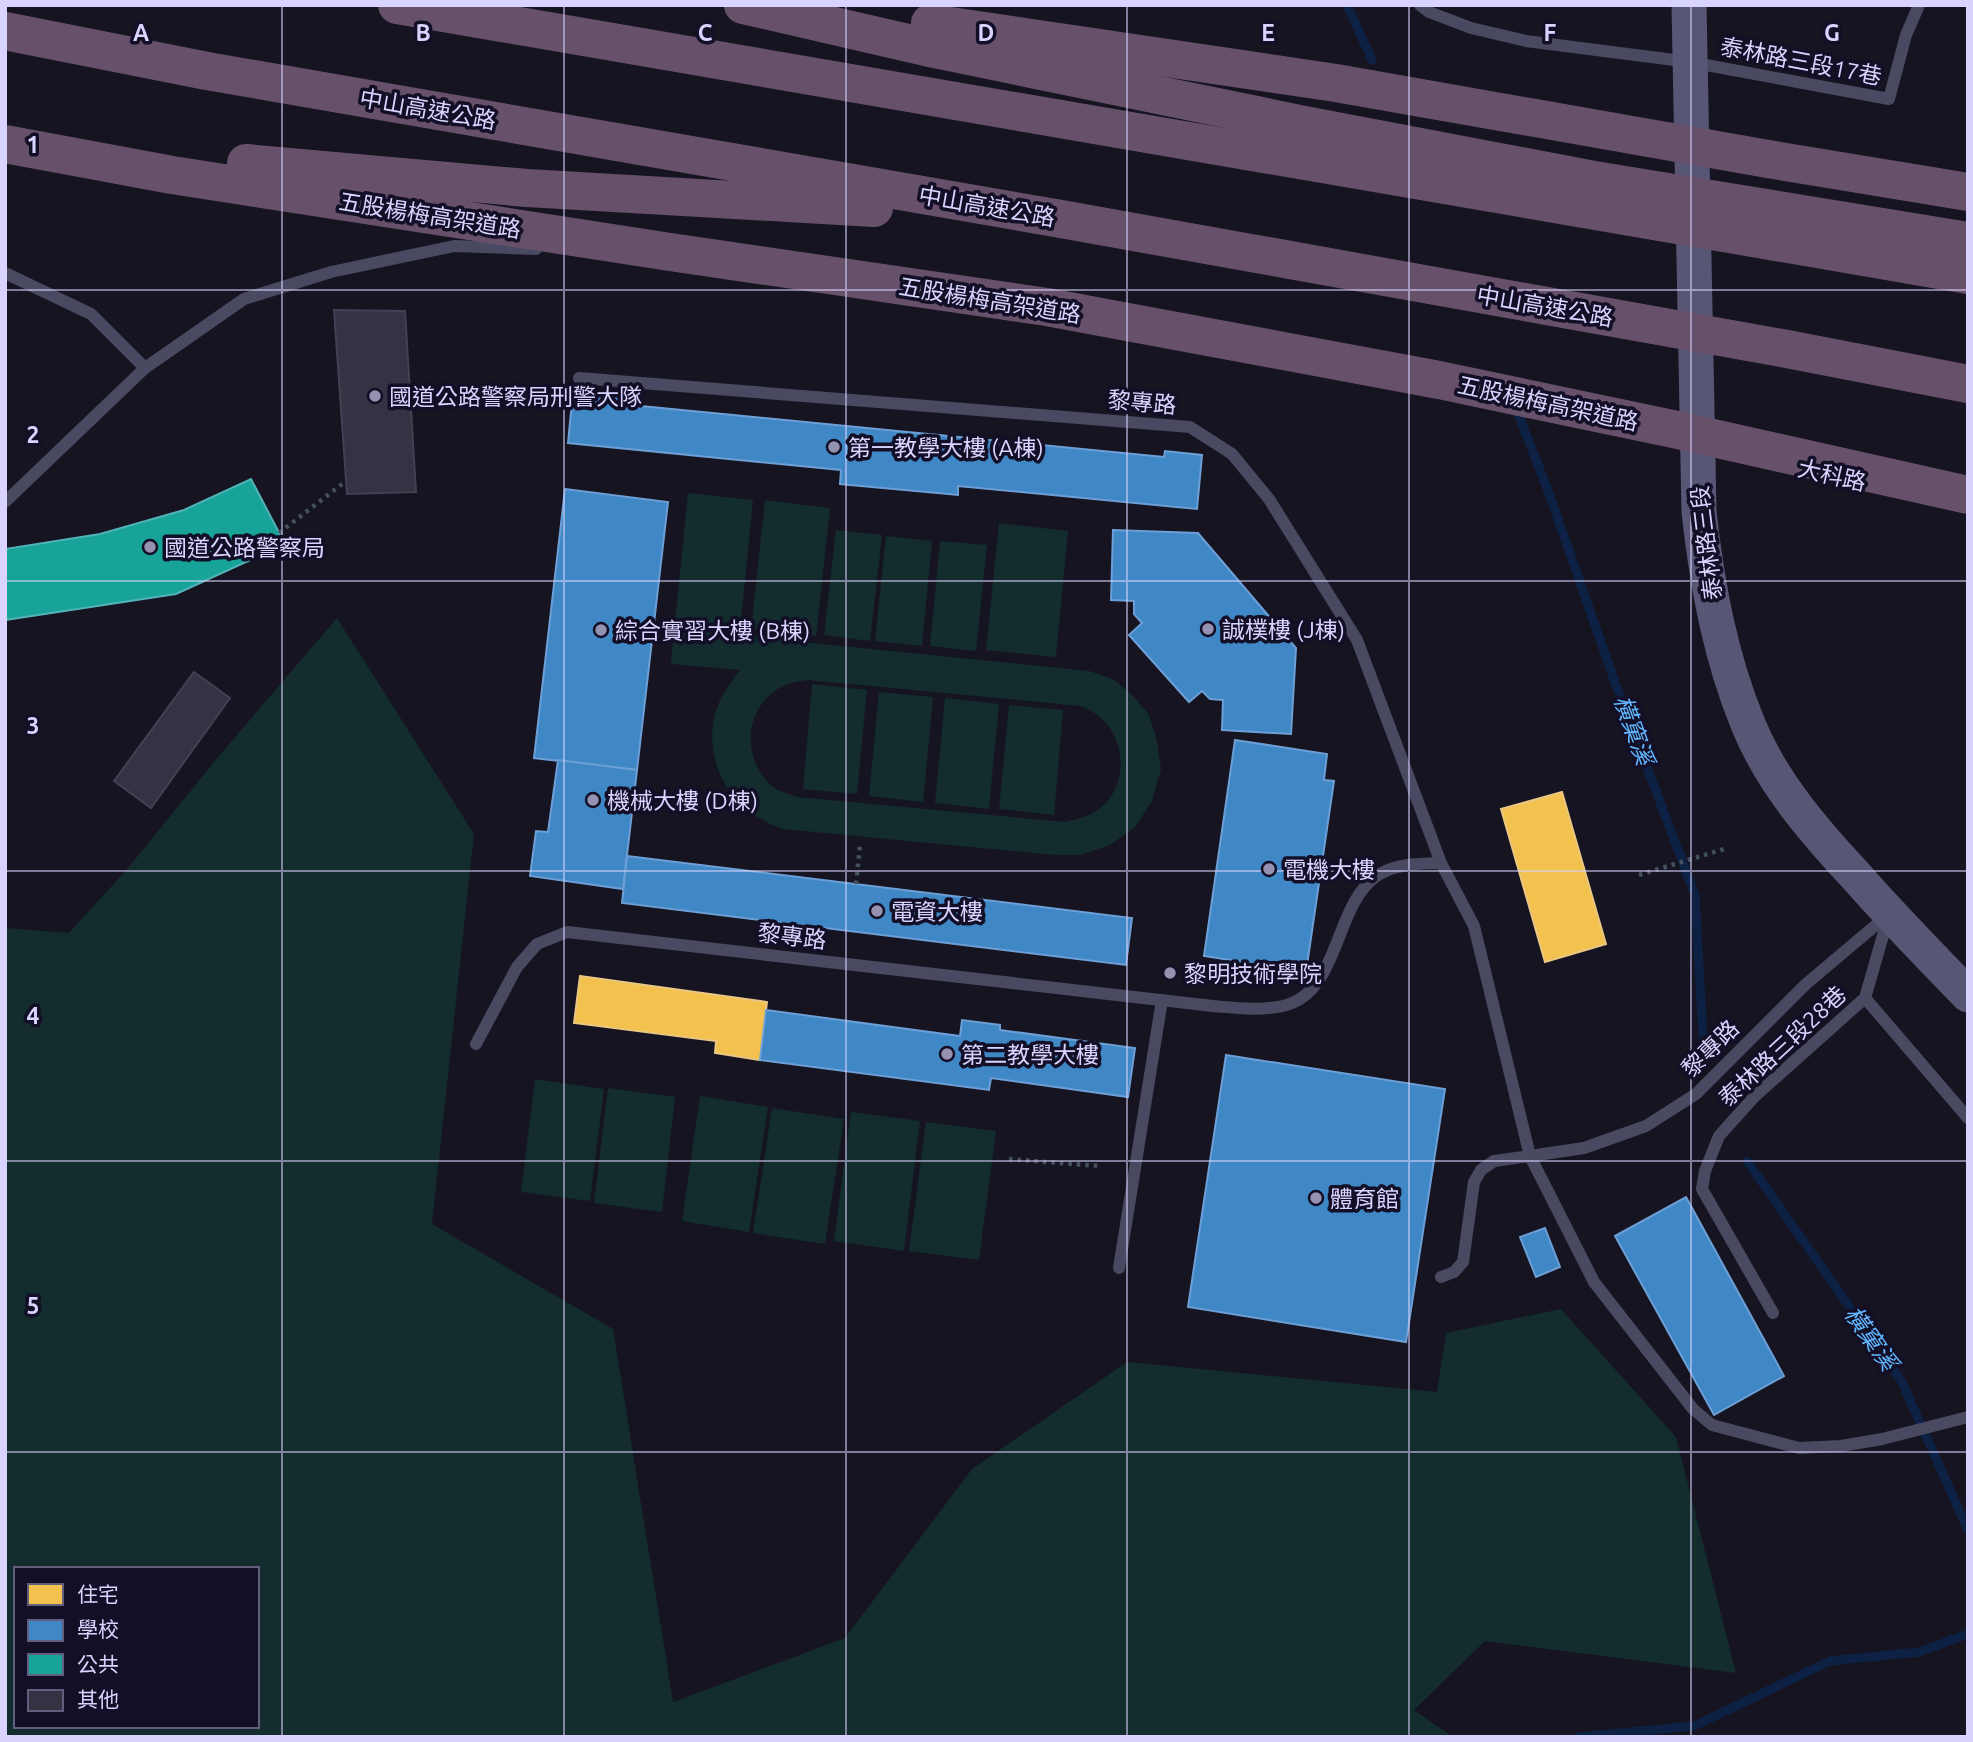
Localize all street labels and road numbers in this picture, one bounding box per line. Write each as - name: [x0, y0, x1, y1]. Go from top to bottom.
- street label: 泰林路三段17巷: [1718, 33, 1884, 89]
- street label: 中山高速公路: [358, 85, 498, 133]
- street label: 中山高速公路: [917, 182, 1057, 230]
- street label: 五股楊梅高架道路: [337, 188, 523, 242]
- street label: 五股楊梅高架道路: [897, 273, 1083, 327]
- street label: 中山高速公路: [1475, 282, 1615, 330]
- street label: 五股楊梅高架道路: [1455, 372, 1641, 434]
- street label: 黎專路: [1107, 387, 1177, 417]
- street label: 大科路: [1796, 455, 1868, 495]
- street label: 泰林路三段: [1687, 484, 1725, 602]
- street label: 黎專路: [756, 919, 828, 953]
- street label: 泰林路三段28巷: [1714, 981, 1850, 1111]
- street label: 黎專路: [1677, 1015, 1743, 1081]

